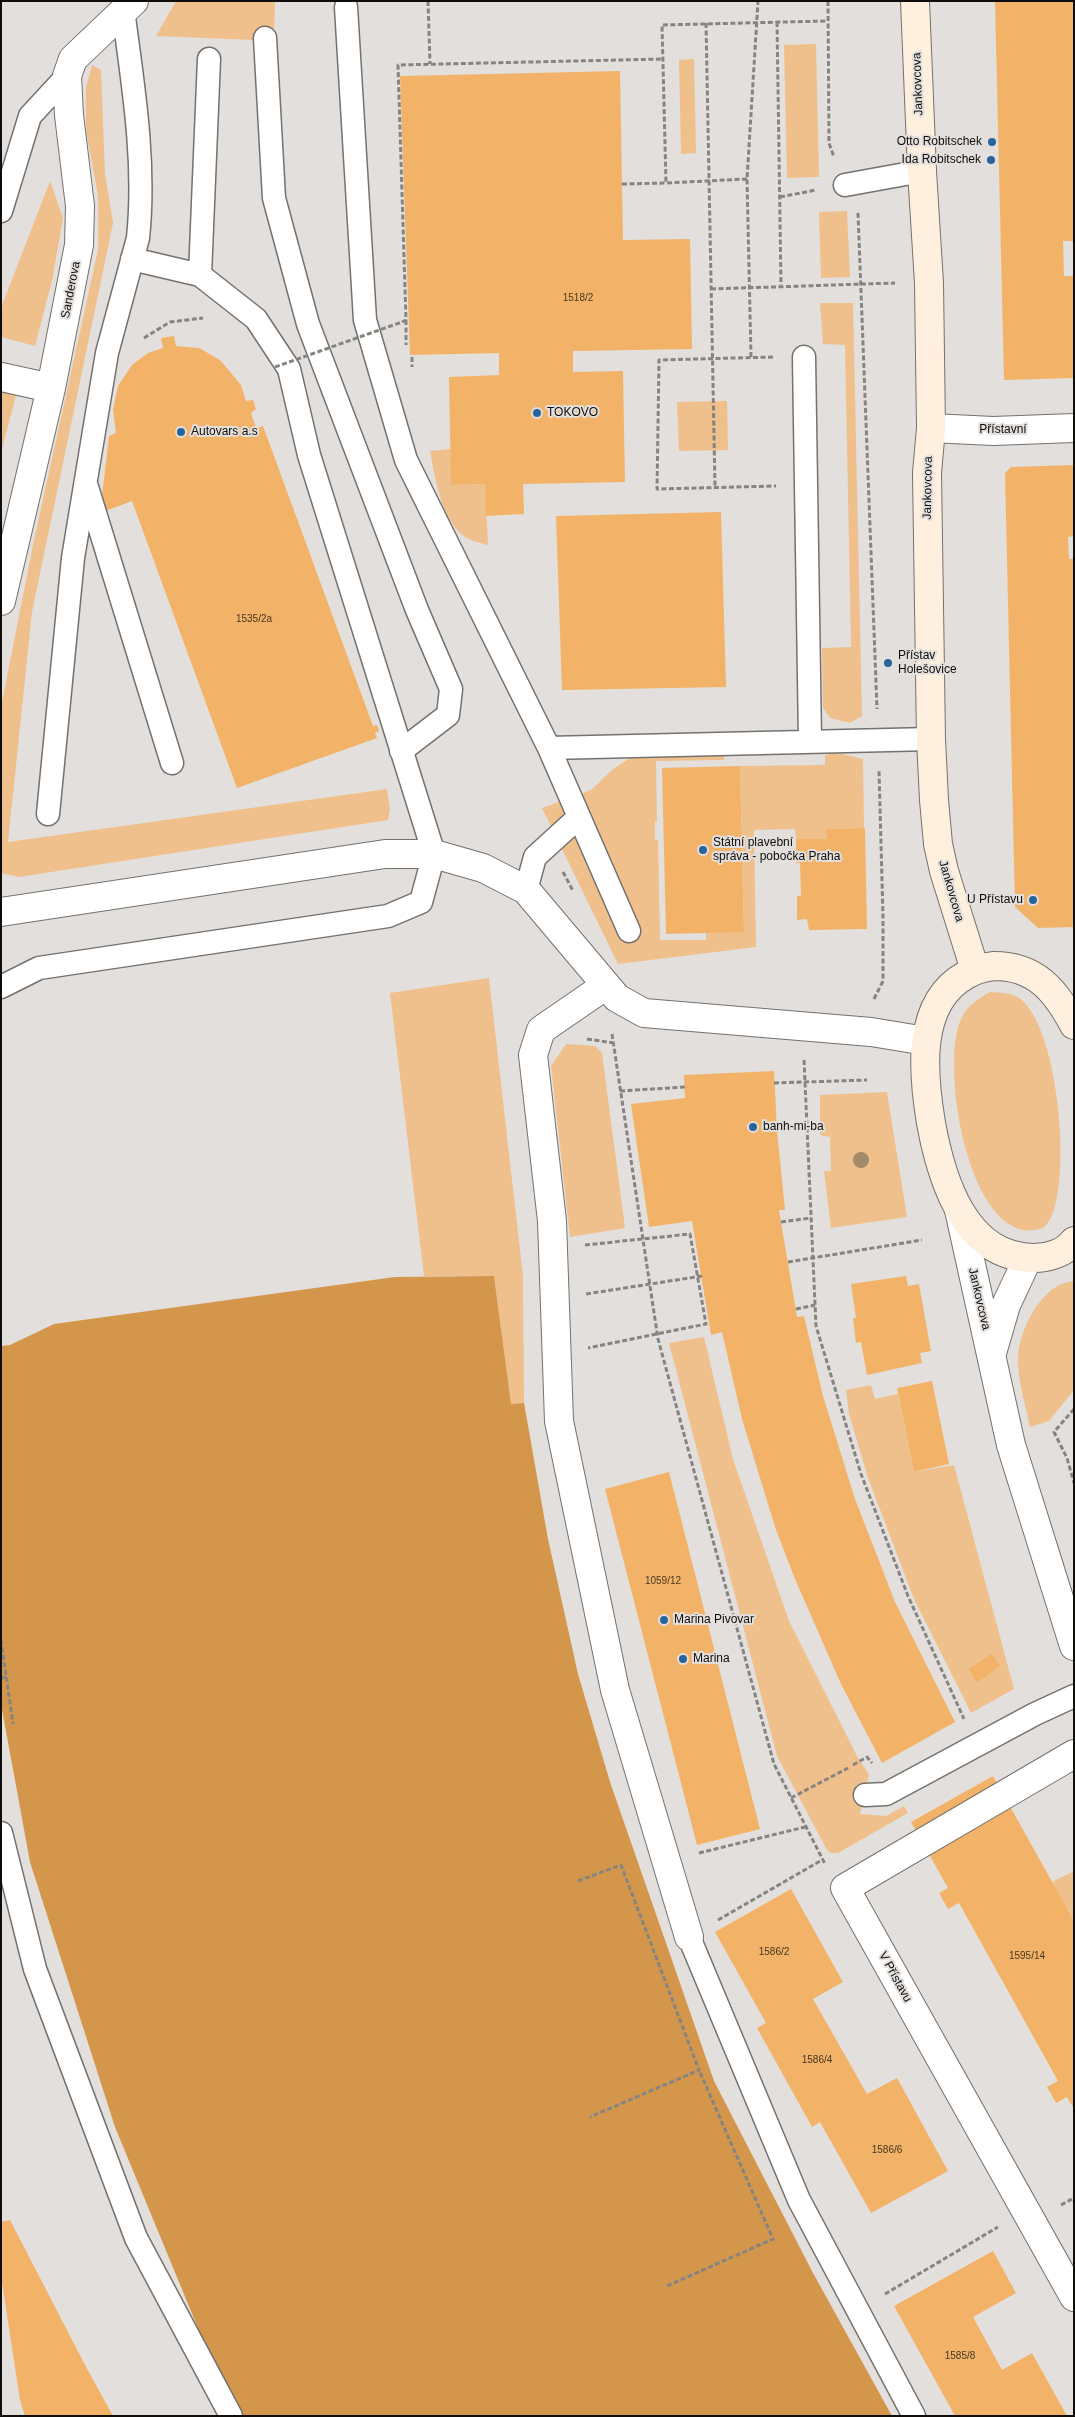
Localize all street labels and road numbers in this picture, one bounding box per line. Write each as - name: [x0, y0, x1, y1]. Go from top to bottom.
- street label: Jankovcova: [910, 52, 926, 116]
- street label: Sanderova: [58, 260, 84, 320]
- street label: Přístavní: [979, 423, 1027, 437]
- street label: Jankovcova: [920, 456, 936, 520]
- street label: Jankovcova: [935, 859, 967, 923]
- street label: Jankovcova: [965, 1267, 993, 1331]
- street label: V Přístavu: [875, 1949, 915, 2005]

